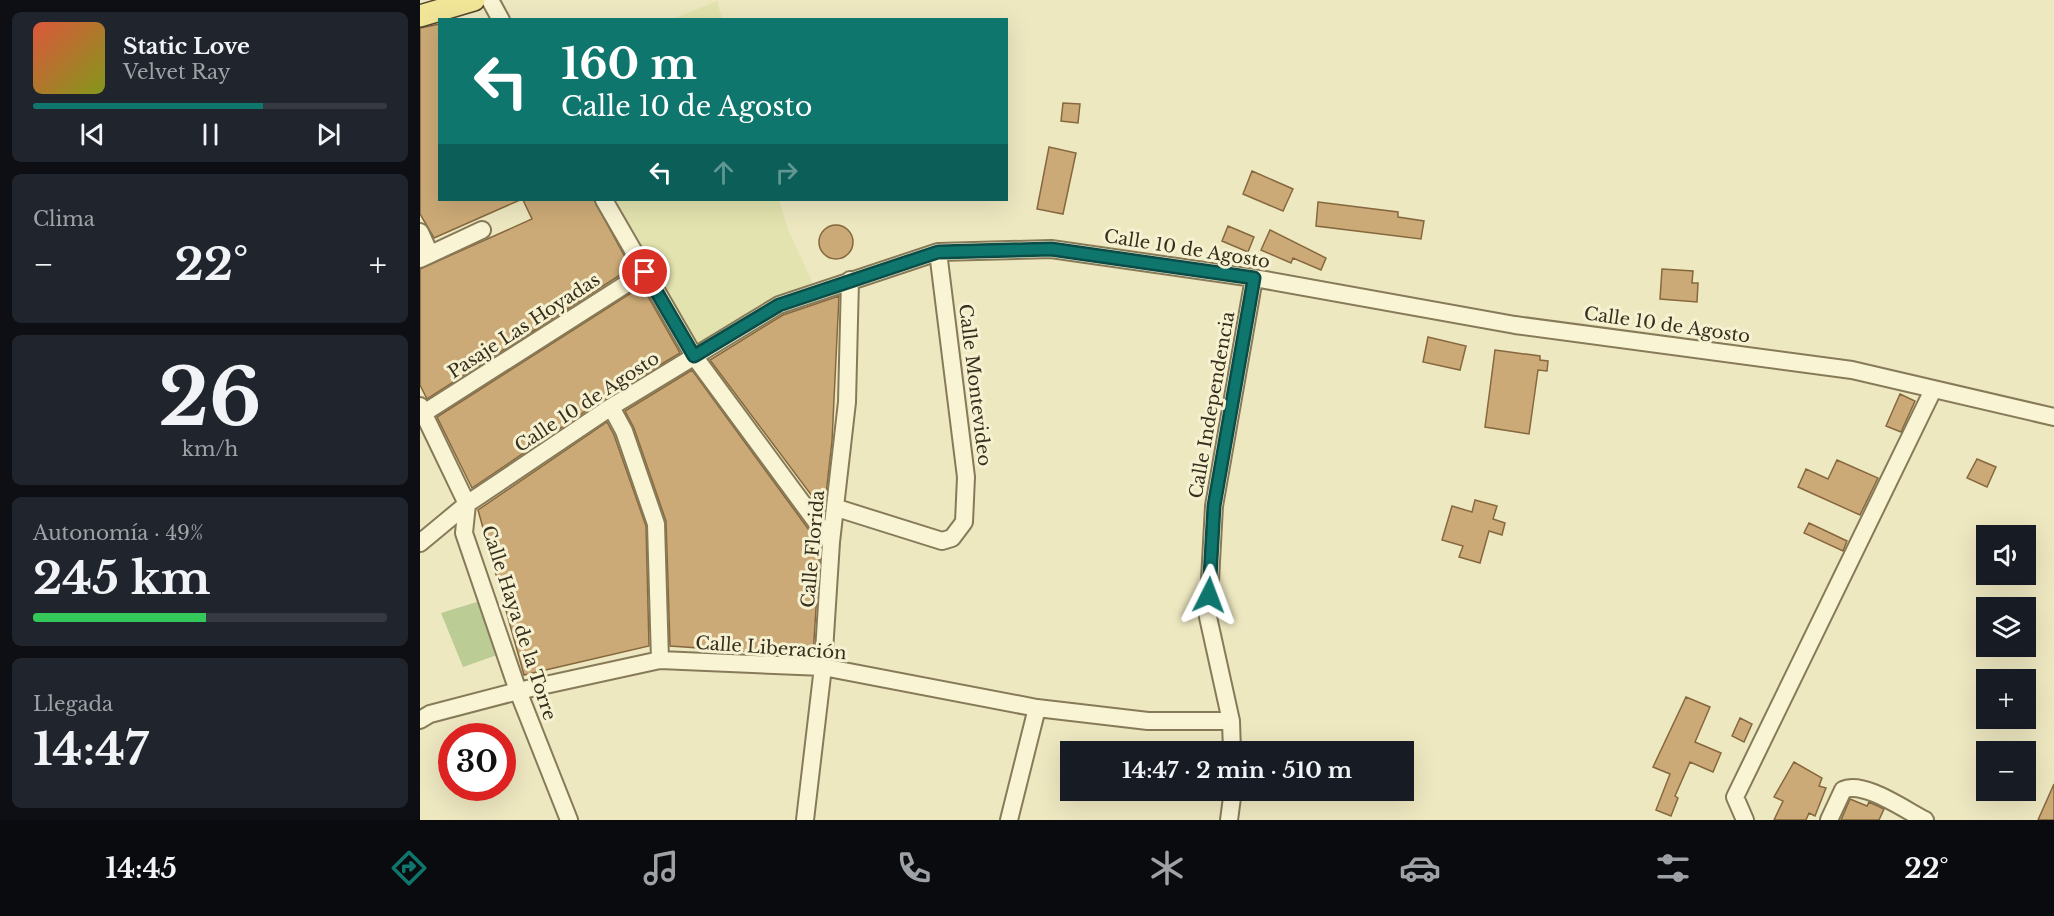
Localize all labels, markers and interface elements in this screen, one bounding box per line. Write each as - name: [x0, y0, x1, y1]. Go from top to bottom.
- text: Static Love: [123, 33, 250, 60]
- text: 160 m: [561, 38, 697, 90]
- icon: left: [462, 42, 540, 120]
- text: Velvet Ray: [123, 60, 231, 84]
- text: Calle 10 de Agosto: [561, 90, 812, 123]
- icon: previous: [76, 118, 109, 151]
- icon: pause: [194, 118, 227, 151]
- icon: next: [312, 118, 345, 151]
- icon: left: [644, 156, 677, 189]
- icon: ahead: [707, 156, 740, 189]
- icon: right: [770, 156, 803, 189]
- text: Clima: [33, 207, 95, 231]
- street label: Calle 10 de Agosto: [1102, 225, 1272, 273]
- text: 22°: [175, 236, 248, 292]
- text: −: [33, 244, 54, 285]
- text: +: [369, 244, 387, 285]
- pin: [619, 246, 670, 297]
- icon: arrive: [628, 255, 661, 288]
- street label: Pasaje Las Hoyadas: [444, 269, 604, 383]
- street label: Calle 10 de Agosto: [1582, 302, 1752, 348]
- street label: Calle Montevideo: [954, 303, 996, 467]
- street label: Calle Independencia: [1185, 310, 1239, 500]
- street label: Calle 10 de Agosto: [511, 347, 663, 457]
- text: 26: [158, 349, 262, 446]
- text: km/h: [182, 437, 238, 461]
- street label: Calle Florida: [797, 489, 829, 609]
- text: Autonomía · 49%: [33, 521, 203, 545]
- street label: Calle Haya de la Torre: [477, 523, 561, 723]
- map controls: [1976, 525, 2036, 801]
- button: sound: [1976, 525, 2036, 585]
- text: 245 km: [33, 550, 211, 606]
- position arrow: [1177, 563, 1241, 627]
- button: layers: [1976, 597, 2036, 657]
- street label: Calle Liberación: [695, 632, 847, 664]
- button: +: [1976, 669, 2036, 729]
- text: Llegada: [33, 692, 113, 716]
- text: 14:47: [33, 721, 148, 777]
- speed limit sign: 30: [438, 723, 516, 801]
- button: −: [1976, 741, 2036, 801]
- text: 14:47 · 2 min · 510 m: [1122, 757, 1352, 784]
- icon: directions: [388, 847, 430, 889]
- icon: music: [640, 847, 682, 889]
- icon: phone: [893, 847, 935, 889]
- icon: climate: [1146, 847, 1188, 889]
- icon: car: [1399, 847, 1441, 889]
- icon: filters: [1652, 847, 1694, 889]
- text: 14:45: [105, 852, 177, 885]
- text: 22°: [1904, 852, 1949, 885]

